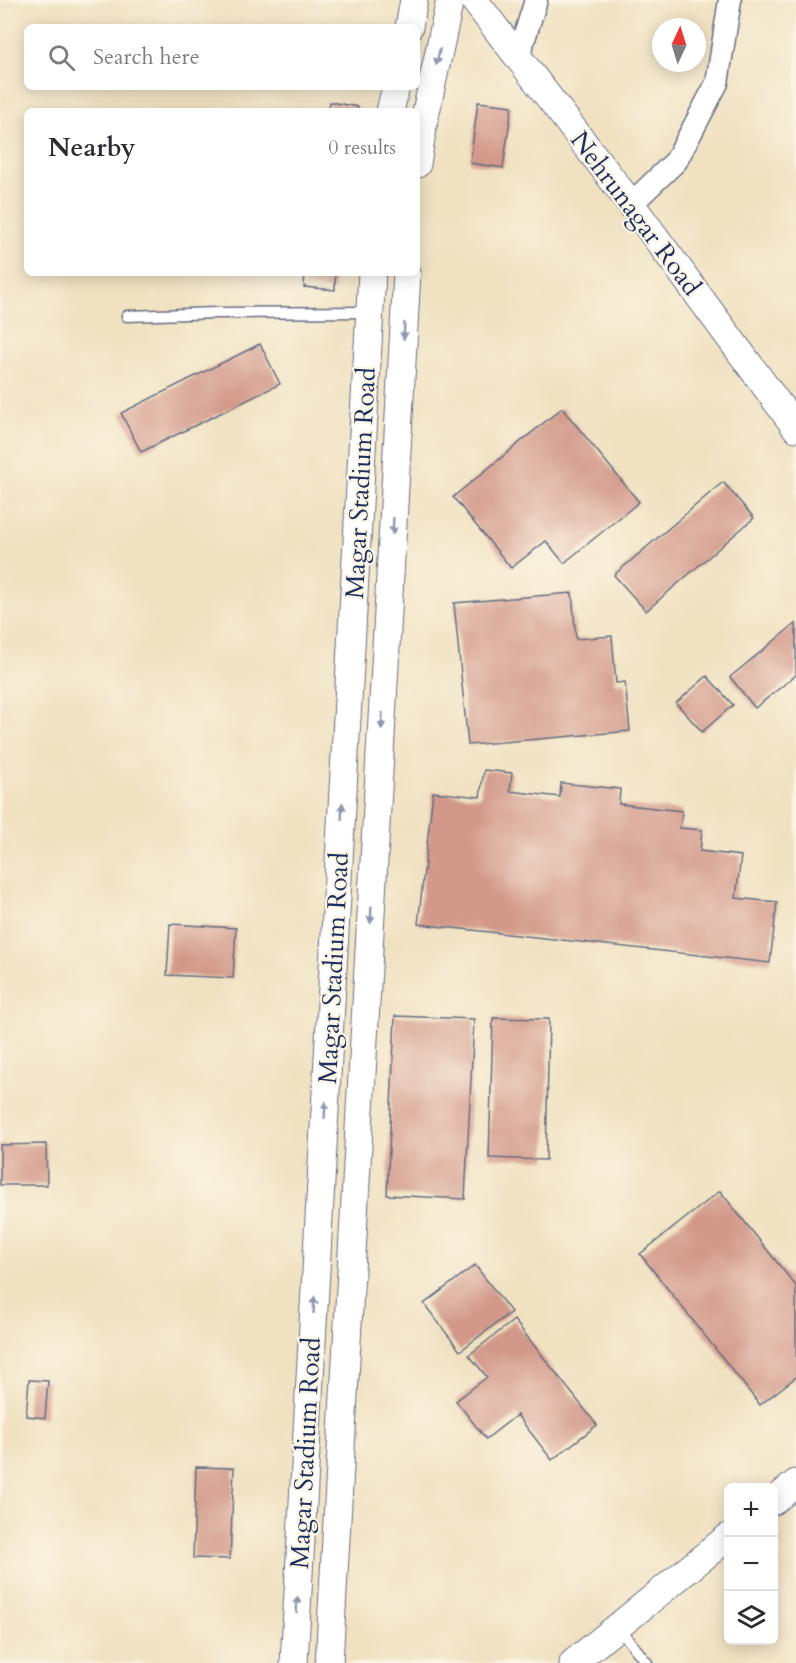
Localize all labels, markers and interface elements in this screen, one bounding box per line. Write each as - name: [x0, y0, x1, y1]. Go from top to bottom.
- north arrow: [652, 18, 706, 72]
- search box: [24, 24, 420, 90]
- icon: search: [45, 41, 78, 74]
- text: Search here: [93, 42, 200, 72]
- one-way arrow: [433, 48, 442, 67]
- street label: Nehrunagar Road: [562, 124, 709, 303]
- text: Nearby: [48, 130, 136, 165]
- text: 0 results: [328, 134, 396, 161]
- one-way arrow: [399, 322, 409, 341]
- street label: Magar Stadium Road: [337, 366, 384, 600]
- one-way arrow: [388, 517, 398, 536]
- one-way arrow: [377, 711, 387, 730]
- one-way arrow: [337, 801, 346, 820]
- street label: Magar Stadium Road: [310, 851, 357, 1085]
- one-way arrow: [367, 906, 376, 925]
- one-way arrow: [320, 1101, 329, 1120]
- one-way arrow: [309, 1296, 318, 1315]
- street label: Magar Stadium Road: [282, 1336, 329, 1570]
- map controls: [724, 1483, 778, 1645]
- button: +: [724, 1483, 778, 1537]
- button: −: [724, 1537, 778, 1591]
- button: layers: [724, 1591, 778, 1645]
- one-way arrow: [292, 1595, 301, 1614]

